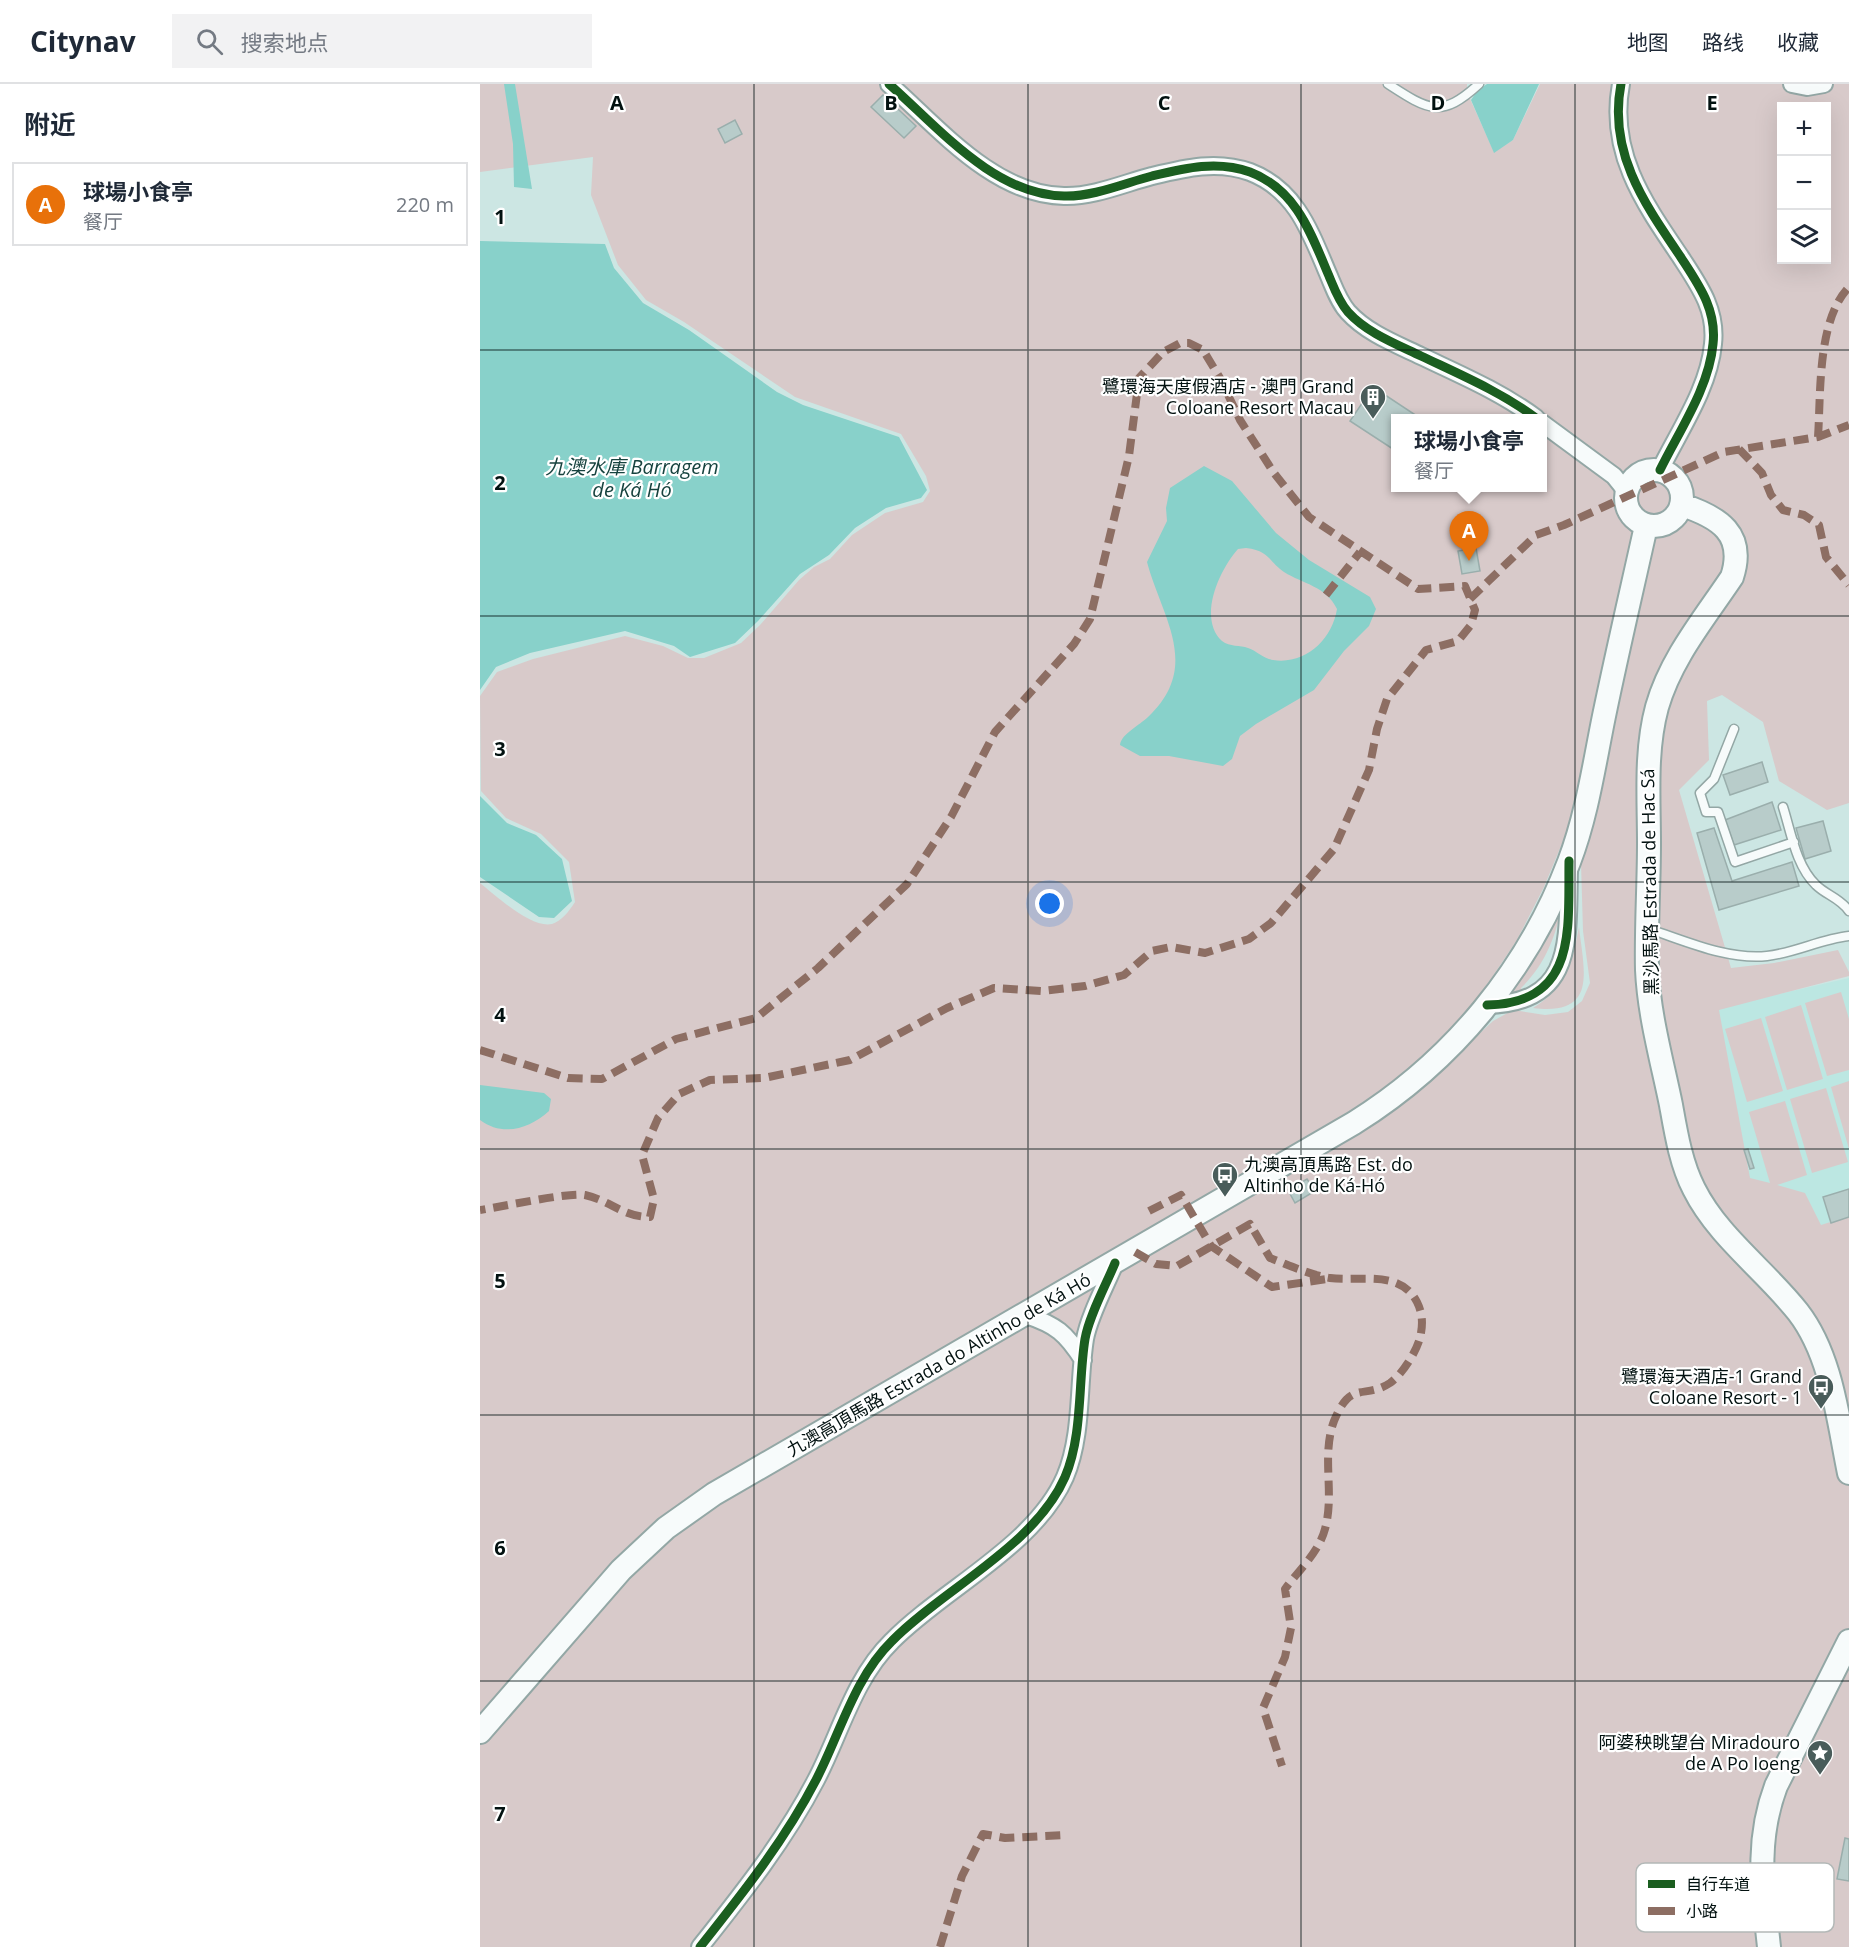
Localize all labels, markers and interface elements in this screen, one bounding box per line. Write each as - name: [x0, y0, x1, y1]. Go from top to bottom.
- search box: [172, 14, 592, 68]
- text: Citynav: [30, 22, 136, 60]
- icon: search: [193, 25, 226, 58]
- text: 搜索地点: [241, 27, 329, 57]
- text: 地图: [1627, 28, 1669, 56]
- text: 路线: [1702, 28, 1744, 56]
- text: 收藏: [1777, 28, 1819, 56]
- text: A: [610, 89, 624, 116]
- text: B: [884, 89, 898, 116]
- text: C: [1158, 89, 1171, 116]
- text: D: [1431, 89, 1445, 116]
- text: E: [1706, 89, 1718, 116]
- map controls: [1777, 102, 1831, 264]
- button: +: [1777, 102, 1831, 156]
- text: 附近: [24, 106, 76, 142]
- button: −: [1777, 156, 1831, 210]
- text: 球場小食亭: [83, 176, 193, 206]
- text: A: [39, 191, 52, 218]
- text: 220 m: [396, 191, 454, 218]
- text: 1: [494, 203, 506, 230]
- text: 餐厅: [83, 208, 123, 235]
- button: layers: [1777, 210, 1831, 264]
- place label: 鷺環海天度假酒店 - 澳門 Grand Coloane Resort Macau: [1102, 374, 1354, 419]
- building icon: 鷺環海天度假酒店 - 澳門 Grand Coloane Resort Macau: [1358, 382, 1388, 420]
- popup: [1391, 414, 1547, 492]
- text: 球場小食亭: [1414, 425, 1524, 455]
- water label: 九澳水庫 Barragem de Ká Hó: [545, 453, 719, 503]
- text: 餐厅: [1414, 457, 1454, 484]
- text: 2: [494, 469, 506, 496]
- pin: A: [1450, 512, 1488, 561]
- text: 3: [494, 735, 506, 762]
- street label: 黑沙馬路 Estrada de Hac Sá: [1635, 768, 1663, 996]
- your location: [1035, 889, 1064, 918]
- text: 4: [494, 1001, 506, 1028]
- place label: 九澳高頂馬路 Est. do Altinho de Ká-Hó: [1244, 1152, 1413, 1197]
- bus stop icon: 九澳高頂馬路 Est. do Altinho de Ká-Hó: [1210, 1160, 1240, 1198]
- text: 5: [494, 1267, 506, 1294]
- street label: 九澳高頂馬路 Estrada do Altinho de Ká Hó: [782, 1267, 1095, 1461]
- place label: 鷺環海天酒店-1 Grand Coloane Resort - 1: [1621, 1364, 1802, 1409]
- bus stop icon: 鷺環海天酒店-1 Grand Coloane Resort - 1: [1806, 1372, 1836, 1410]
- text: 6: [494, 1534, 506, 1561]
- place label: 阿婆秧眺望台 Miradouro de A Po Ioeng: [1598, 1730, 1800, 1775]
- place icon: 阿婆秧眺望台 Miradouro de A Po Ioeng: [1805, 1738, 1835, 1776]
- text: 7: [494, 1800, 506, 1827]
- legend: [1636, 1863, 1834, 1932]
- text: 自行车道: [1686, 1873, 1750, 1895]
- text: 小路: [1686, 1900, 1718, 1922]

